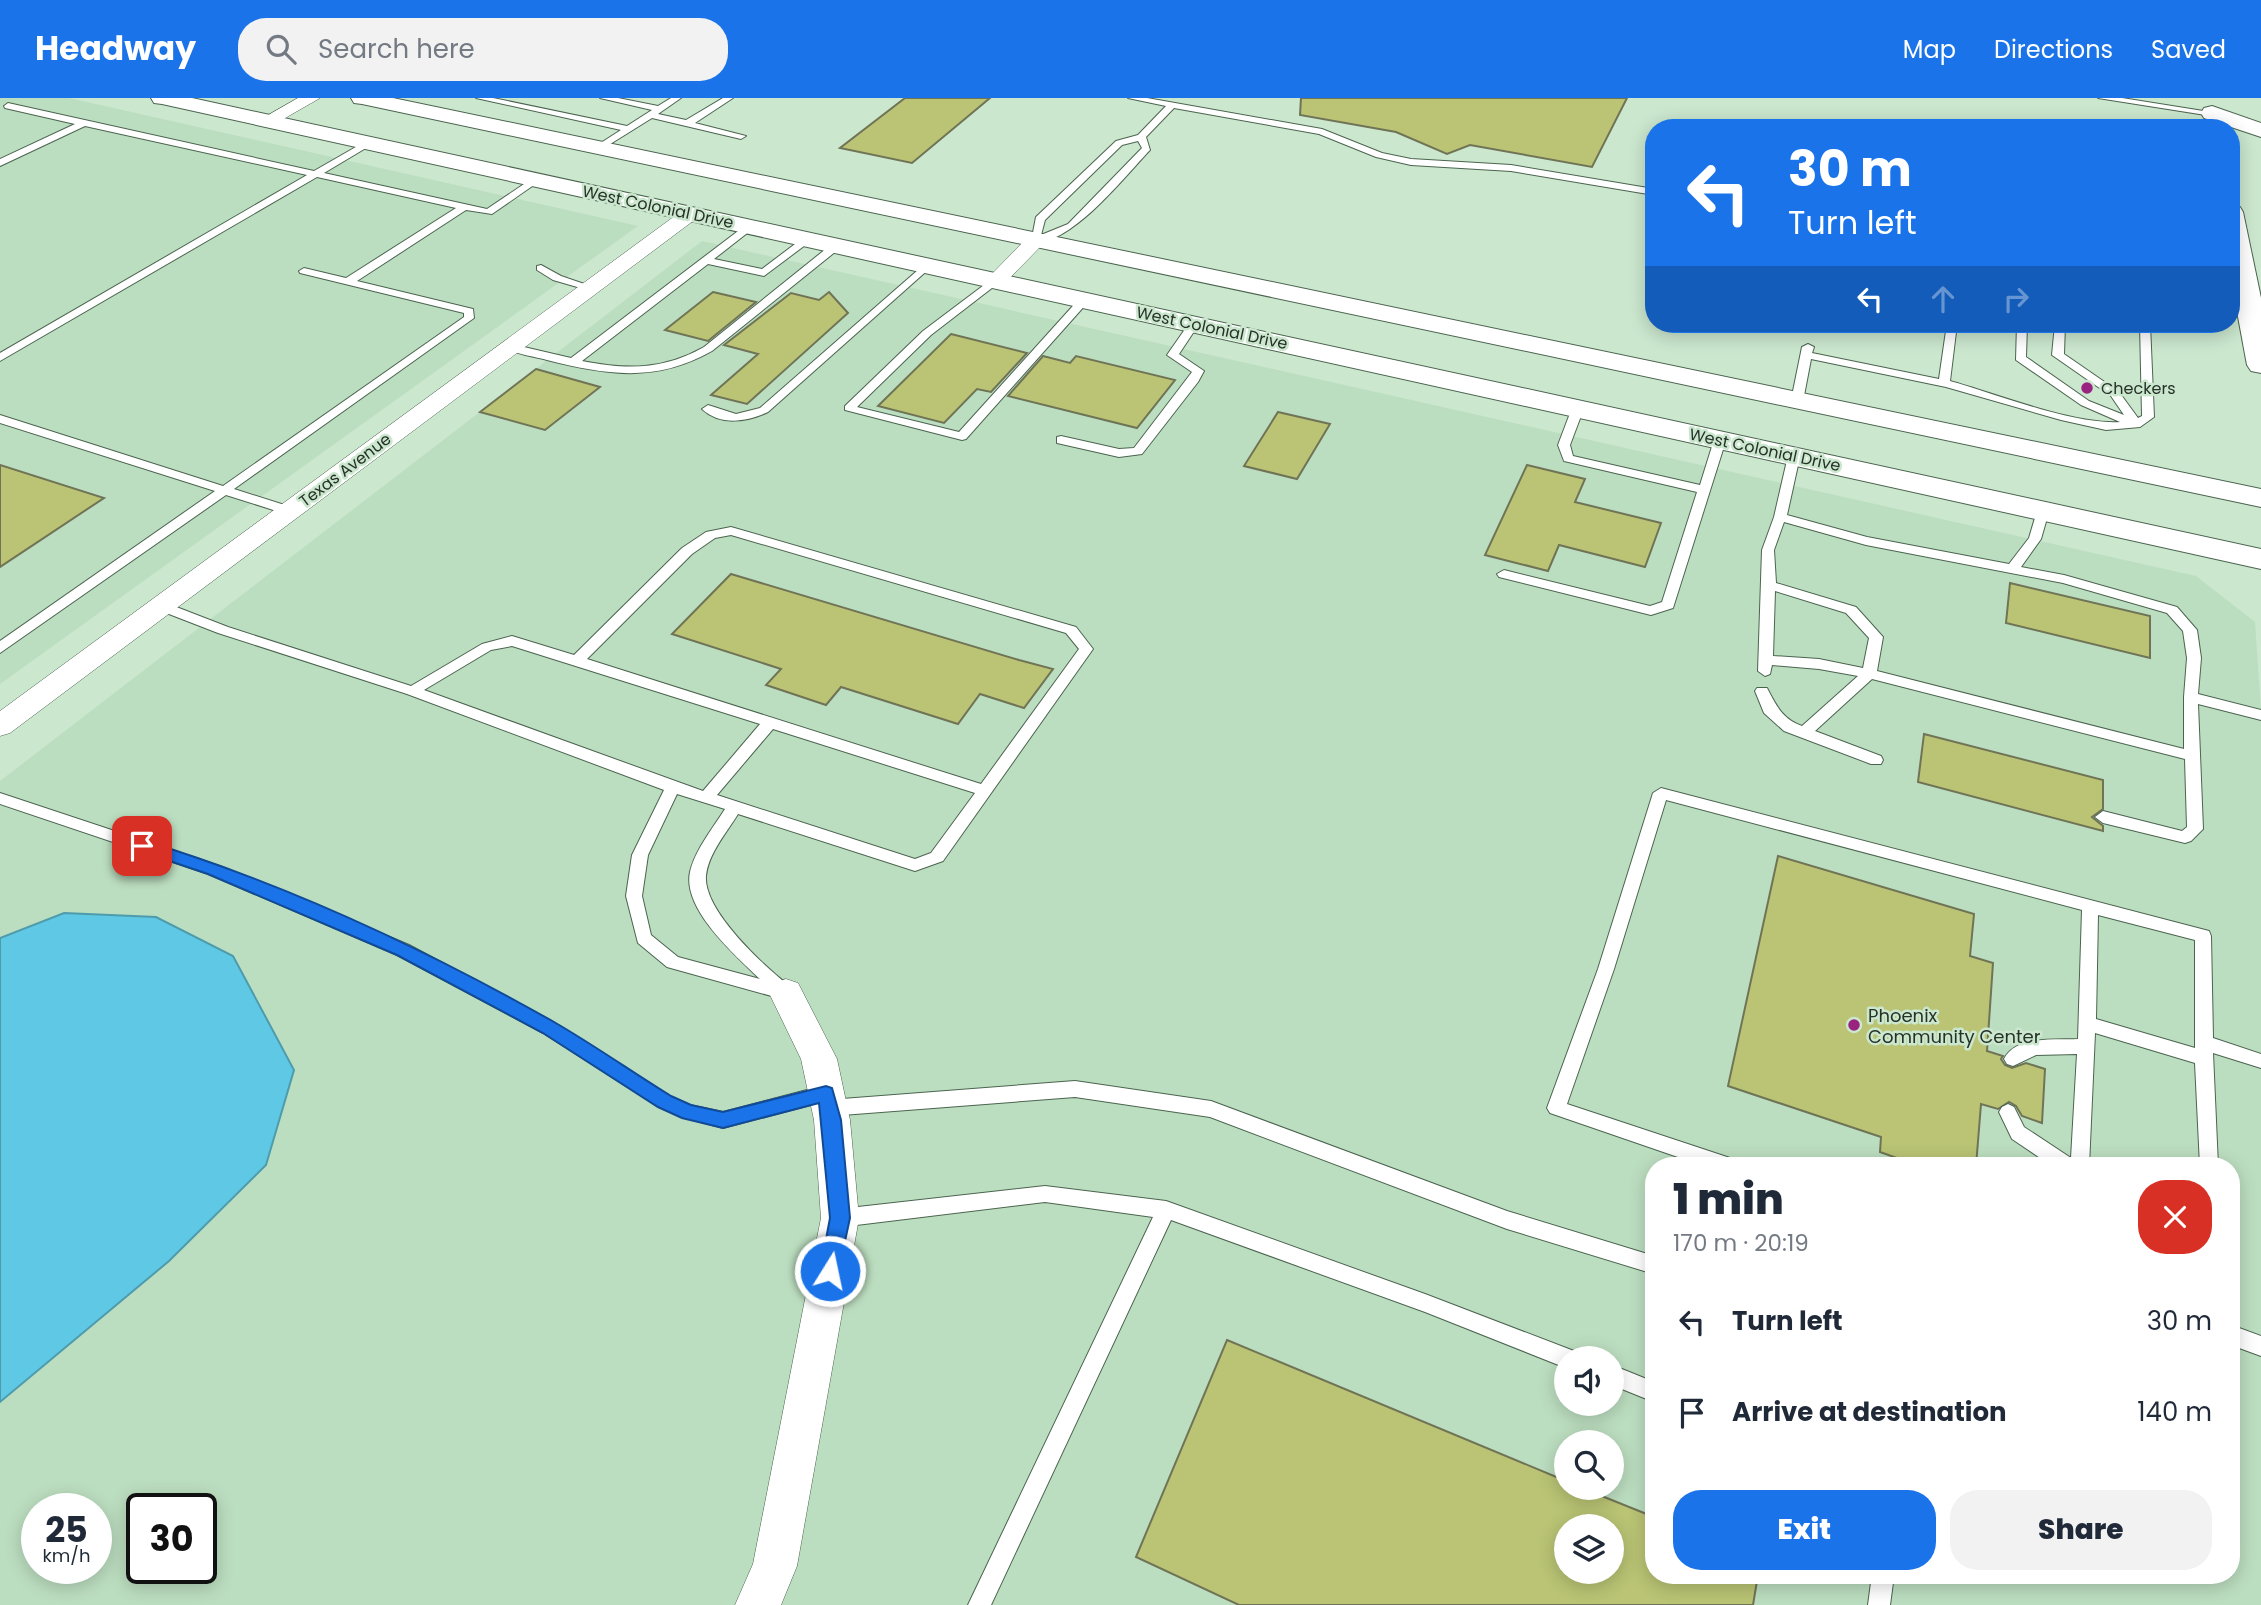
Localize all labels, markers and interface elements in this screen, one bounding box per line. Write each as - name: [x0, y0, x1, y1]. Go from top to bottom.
- search box: [238, 18, 728, 81]
- text: Headway: [35, 25, 196, 72]
- icon: search: [262, 30, 300, 68]
- text: Search here: [318, 31, 475, 67]
- text: Map: [1903, 33, 1956, 66]
- text: Directions: [1994, 33, 2113, 66]
- text: Saved: [2151, 33, 2226, 66]
- text: 30 m: [1788, 135, 1912, 203]
- icon: left: [1673, 147, 1764, 238]
- street label: West Colonial Drive: [580, 180, 736, 234]
- text: Turn left: [1788, 200, 1917, 245]
- icon: left: [1851, 280, 1889, 318]
- icon: ahead: [1924, 280, 1962, 318]
- icon: right: [1997, 280, 2035, 318]
- street label: West Colonial Drive: [1134, 301, 1290, 355]
- place label: Checkers: [2101, 377, 2176, 400]
- marker: Checkers: [2079, 380, 2095, 396]
- street label: West Colonial Drive: [1687, 423, 1843, 477]
- street label: Texas Avenue: [294, 428, 396, 512]
- pin: [112, 816, 172, 876]
- icon: arrive: [123, 827, 161, 865]
- place label: Phoenix Community Center: [1868, 1003, 2041, 1049]
- marker: Phoenix Community Center: [1846, 1017, 1862, 1033]
- text: 1 min: [1673, 1170, 1784, 1229]
- button: close: [2138, 1180, 2212, 1254]
- text: 170 m · 20:19: [1673, 1227, 1809, 1259]
- position arrow: [793, 1234, 867, 1308]
- icon: left: [1673, 1303, 1711, 1341]
- text: Turn left: [1732, 1303, 1843, 1339]
- text: 30 m: [2147, 1303, 2212, 1339]
- map controls: [1554, 1346, 1624, 1584]
- button: sound: [1554, 1346, 1624, 1416]
- icon: arrive: [1673, 1394, 1711, 1432]
- text: Arrive at destination: [1732, 1394, 2007, 1430]
- text: 140 m: [2137, 1394, 2212, 1430]
- button: search: [1554, 1430, 1624, 1500]
- button: Exit: [1673, 1490, 1936, 1570]
- button: Share: [1950, 1490, 2212, 1570]
- speed limit sign: 30: [126, 1493, 217, 1584]
- text: 25: [45, 1505, 88, 1554]
- button: layers: [1554, 1514, 1624, 1584]
- text: km/h: [43, 1543, 90, 1568]

